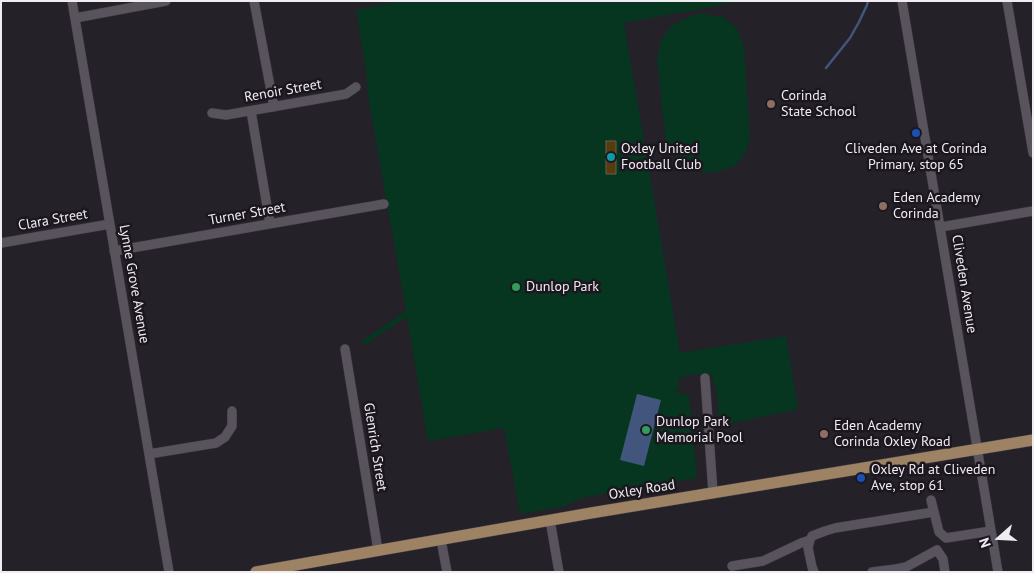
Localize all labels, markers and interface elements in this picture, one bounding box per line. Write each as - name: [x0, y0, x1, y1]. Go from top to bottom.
- street label: Renoir Street: [243, 76, 323, 106]
- place label: Corinda State School: [781, 88, 856, 120]
- marker: Corinda State School: [765, 98, 777, 110]
- marker: Cliveden Ave at Corinda Primary, stop 65: [910, 127, 922, 139]
- place label: Oxley United Football Club: [621, 141, 702, 174]
- place label: Cliveden Ave at Corinda Primary, stop 65: [845, 141, 987, 174]
- marker: Oxley United Football Club: [605, 151, 617, 163]
- place label: Eden Academy Corinda: [893, 190, 980, 222]
- street label: Turner Street: [207, 199, 287, 229]
- marker: Eden Academy Corinda: [877, 200, 889, 212]
- street label: Clara Street: [17, 206, 89, 234]
- street label: Lynne Grove Avenue: [115, 223, 153, 345]
- street label: Cliveden Avenue: [948, 234, 980, 334]
- place label: Dunlop Park: [526, 279, 599, 295]
- marker: Dunlop Park: [510, 281, 522, 293]
- street label: Glenrich Street: [360, 402, 390, 492]
- place label: Dunlop Park Memorial Pool: [656, 414, 743, 447]
- place label: Eden Academy Corinda Oxley Road: [834, 418, 951, 451]
- marker: Dunlop Park Memorial Pool: [640, 424, 652, 436]
- marker: Eden Academy Corinda Oxley Road: [818, 428, 830, 440]
- place label: Oxley Rd at Cliveden Ave, stop 61: [871, 462, 995, 494]
- marker: Oxley Rd at Cliveden Ave, stop 61: [855, 472, 867, 484]
- street label: Oxley Road: [608, 476, 676, 504]
- north arrow: [974, 513, 1024, 563]
- text: N: [975, 536, 995, 550]

